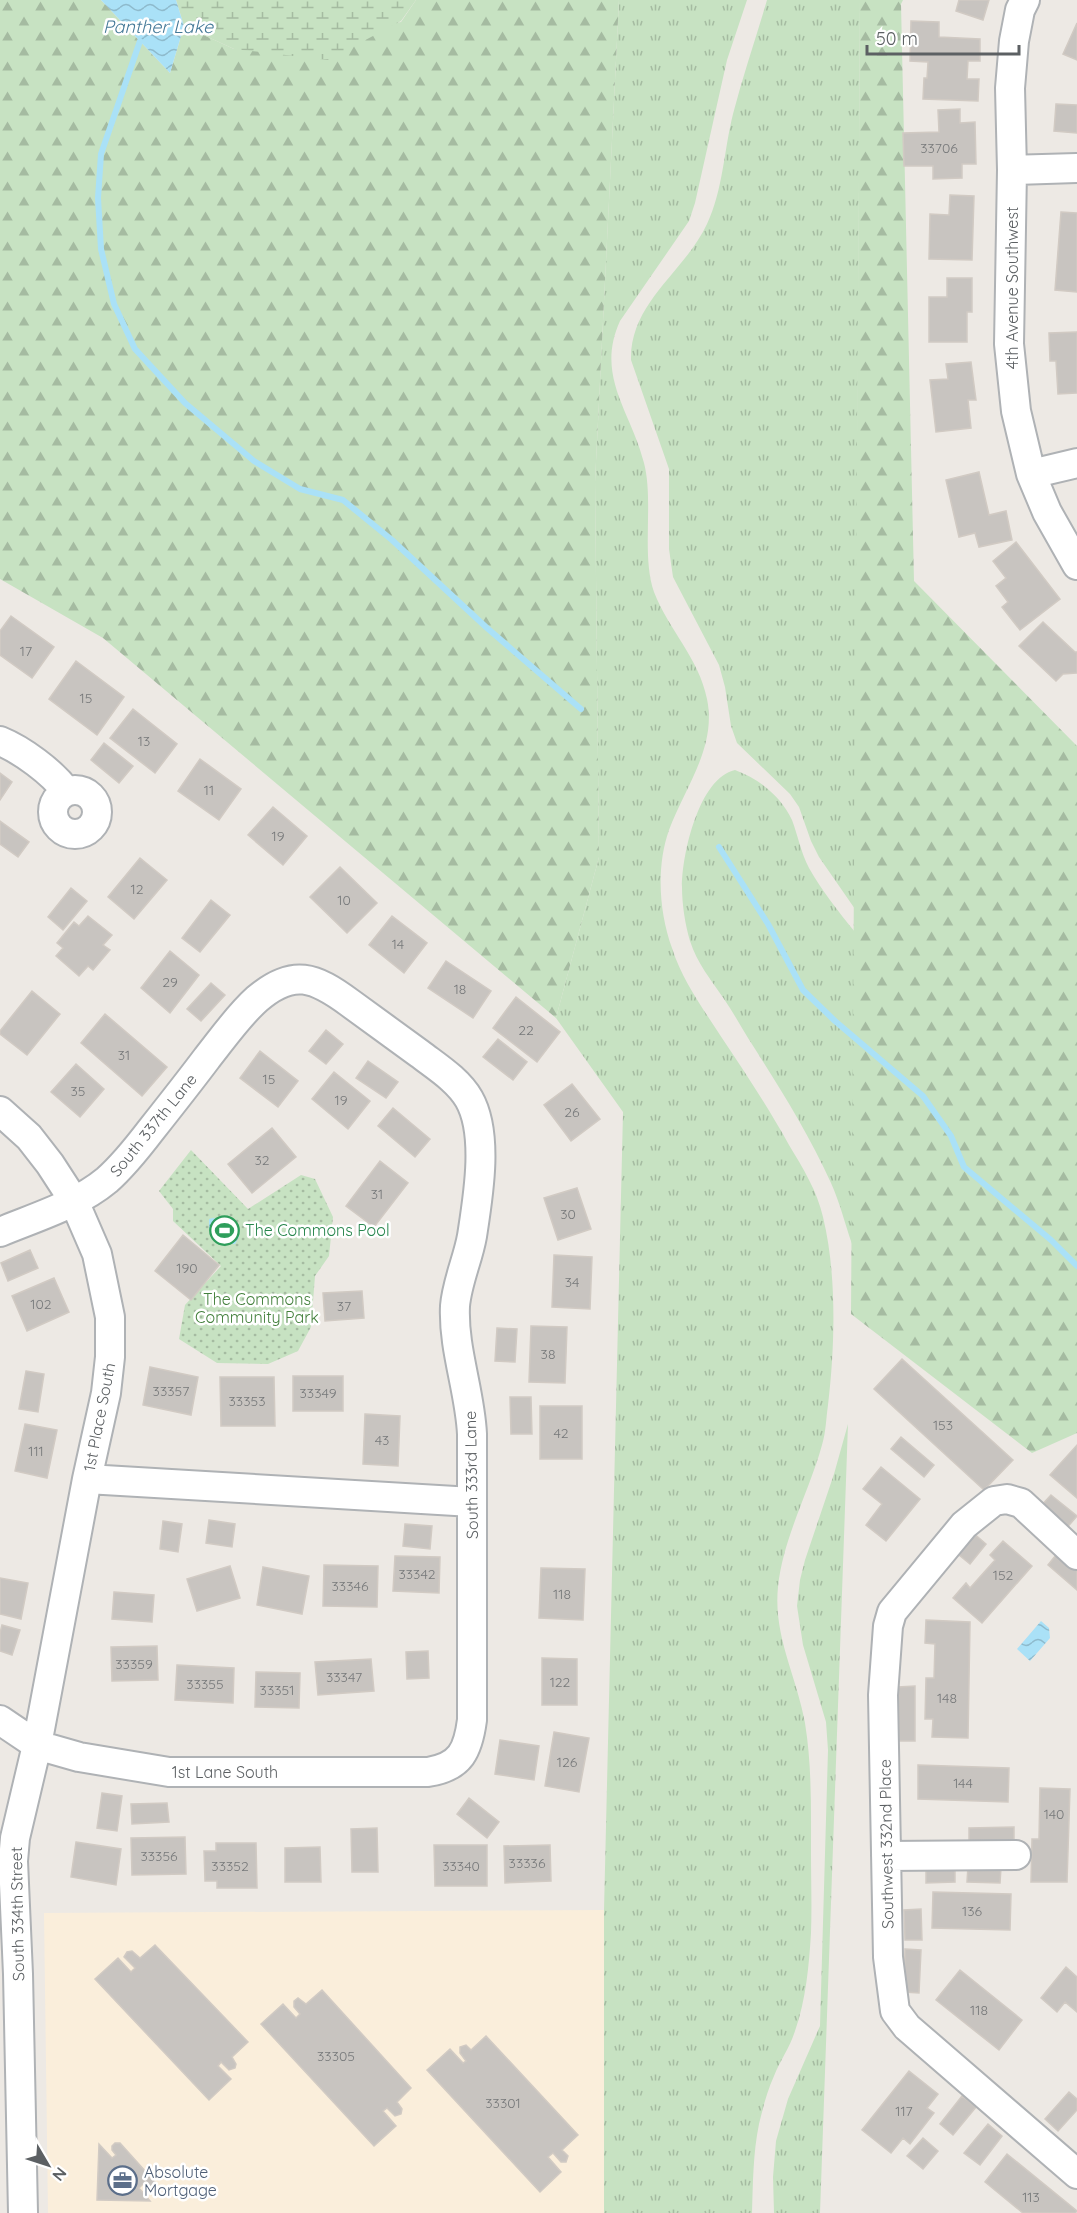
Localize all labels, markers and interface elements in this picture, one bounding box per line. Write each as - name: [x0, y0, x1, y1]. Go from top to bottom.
- water label: Panther Lake: [103, 15, 214, 38]
- scale bar: [867, 18, 1018, 56]
- text: 50 m: [876, 27, 918, 50]
- house number: 33706: [920, 139, 958, 157]
- street label: 4th Avenue Southwest: [1002, 207, 1022, 369]
- house number: 17: [20, 642, 32, 660]
- house number: 15: [80, 689, 92, 707]
- house number: 13: [138, 732, 150, 750]
- house number: 11: [204, 781, 214, 799]
- house number: 19: [272, 827, 285, 845]
- house number: 12: [131, 880, 144, 898]
- house number: 10: [337, 891, 351, 909]
- house number: 14: [392, 935, 404, 953]
- house number: 29: [162, 973, 178, 991]
- house number: 18: [454, 980, 466, 998]
- house number: 22: [518, 1021, 534, 1039]
- house number: 31: [118, 1046, 130, 1064]
- street label: South 337th Lane: [105, 1069, 201, 1181]
- house number: 15: [263, 1070, 275, 1088]
- house number: 35: [71, 1082, 85, 1100]
- house number: 19: [335, 1091, 348, 1109]
- house number: 26: [564, 1103, 580, 1121]
- house number: 32: [254, 1151, 270, 1169]
- house number: 31: [371, 1185, 383, 1203]
- house number: 30: [560, 1205, 576, 1223]
- sports icon: The Commons Pool: [208, 1214, 240, 1246]
- place label: The Commons Pool: [245, 1220, 390, 1240]
- house number: 190: [176, 1259, 198, 1277]
- house number: 34: [565, 1273, 579, 1291]
- park label: The Commons Community Park: [195, 1289, 319, 1327]
- house number: 102: [30, 1295, 52, 1313]
- house number: 37: [337, 1297, 351, 1315]
- house number: 38: [541, 1345, 555, 1363]
- street label: 1st Place South: [79, 1361, 119, 1473]
- house number: 33357: [153, 1382, 189, 1400]
- house number: 33349: [300, 1384, 337, 1402]
- house number: 33353: [229, 1392, 265, 1410]
- street label: South 333rd Lane: [460, 1411, 482, 1539]
- house number: 153: [933, 1416, 953, 1434]
- house number: 42: [553, 1424, 569, 1442]
- house number: 43: [375, 1431, 389, 1449]
- house number: 111: [28, 1442, 44, 1460]
- house number: 33342: [398, 1565, 436, 1583]
- house number: 152: [993, 1566, 1014, 1584]
- house number: 33346: [332, 1577, 369, 1595]
- house number: 118: [553, 1585, 571, 1603]
- house number: 33359: [115, 1655, 153, 1673]
- house number: 33347: [326, 1668, 362, 1686]
- house number: 122: [550, 1673, 571, 1691]
- house number: 33355: [186, 1675, 224, 1693]
- house number: 33351: [260, 1681, 294, 1699]
- house number: 148: [937, 1689, 957, 1707]
- house number: 126: [557, 1753, 578, 1771]
- street label: Southwest 332nd Place: [875, 1759, 897, 1929]
- street label: 1st Lane South: [172, 1762, 278, 1782]
- house number: 144: [953, 1774, 973, 1792]
- house number: 140: [1044, 1805, 1064, 1823]
- street label: South 334th Street: [6, 1847, 28, 1981]
- house number: 33356: [140, 1847, 178, 1865]
- house number: 33336: [509, 1854, 546, 1872]
- house number: 33352: [211, 1857, 249, 1875]
- house number: 33340: [442, 1857, 480, 1875]
- house number: 136: [962, 1902, 982, 1920]
- house number: 118: [970, 2001, 988, 2019]
- house number: 33305: [317, 2047, 355, 2065]
- house number: 33301: [485, 2094, 521, 2112]
- house number: 117: [895, 2102, 913, 2120]
- north arrow: [18, 2135, 78, 2195]
- place label: Absolute Mortgage: [144, 2162, 217, 2200]
- text: N: [48, 2164, 71, 2185]
- office icon: Absolute Mortgage: [107, 2165, 139, 2197]
- house number: 113: [1022, 2188, 1040, 2206]

